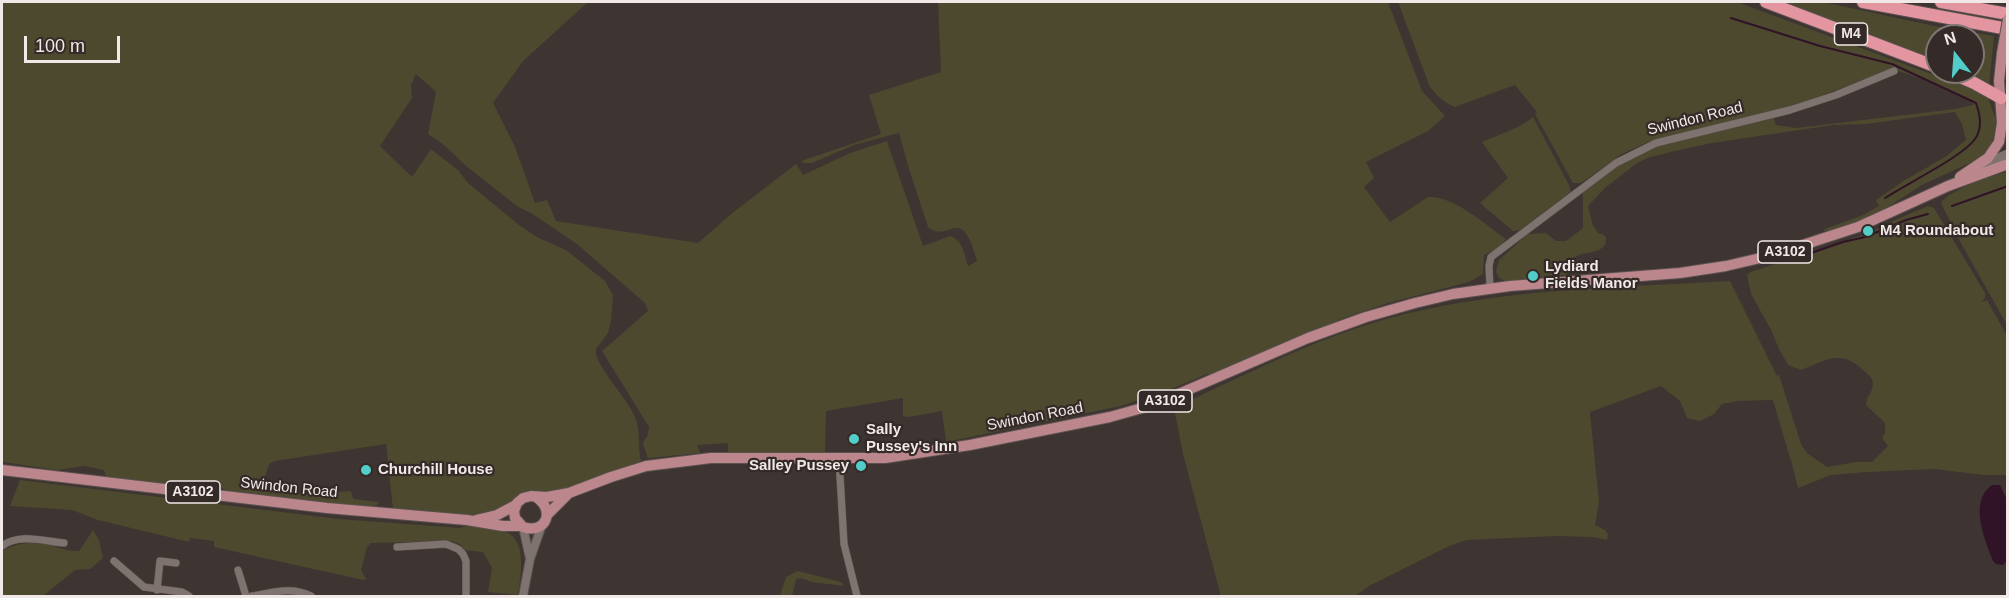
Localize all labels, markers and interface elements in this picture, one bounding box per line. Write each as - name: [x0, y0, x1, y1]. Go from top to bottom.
- road number: M4: [1834, 23, 1868, 45]
- scale bar: [27, 24, 123, 62]
- north arrow: [1925, 24, 1985, 84]
- text: N: [1942, 28, 1958, 48]
- text: 100 m: [35, 36, 85, 56]
- street label: Swindon Road: [1645, 98, 1745, 140]
- place label: M4 Roundabout: [1880, 222, 1993, 240]
- marker: M4 Roundabout: [1861, 224, 1875, 238]
- road number: A3102: [1758, 241, 1812, 263]
- place label: Lydiard Fields Manor: [1545, 258, 1638, 293]
- marker: Lydiard Fields Manor: [1526, 269, 1540, 283]
- road number: A3102: [1138, 390, 1192, 412]
- street label: Swindon Road: [985, 399, 1085, 435]
- place label: Sally Pussey's Inn: [866, 421, 957, 456]
- marker: Sally Pussey's Inn: [847, 432, 861, 446]
- place label: Salley Pussey: [749, 457, 849, 475]
- marker: Salley Pussey: [854, 459, 868, 473]
- place label: Churchill House: [378, 461, 493, 479]
- marker: Churchill House: [359, 463, 373, 477]
- street label: Swindon Road: [240, 474, 338, 502]
- road number: A3102: [166, 481, 220, 503]

